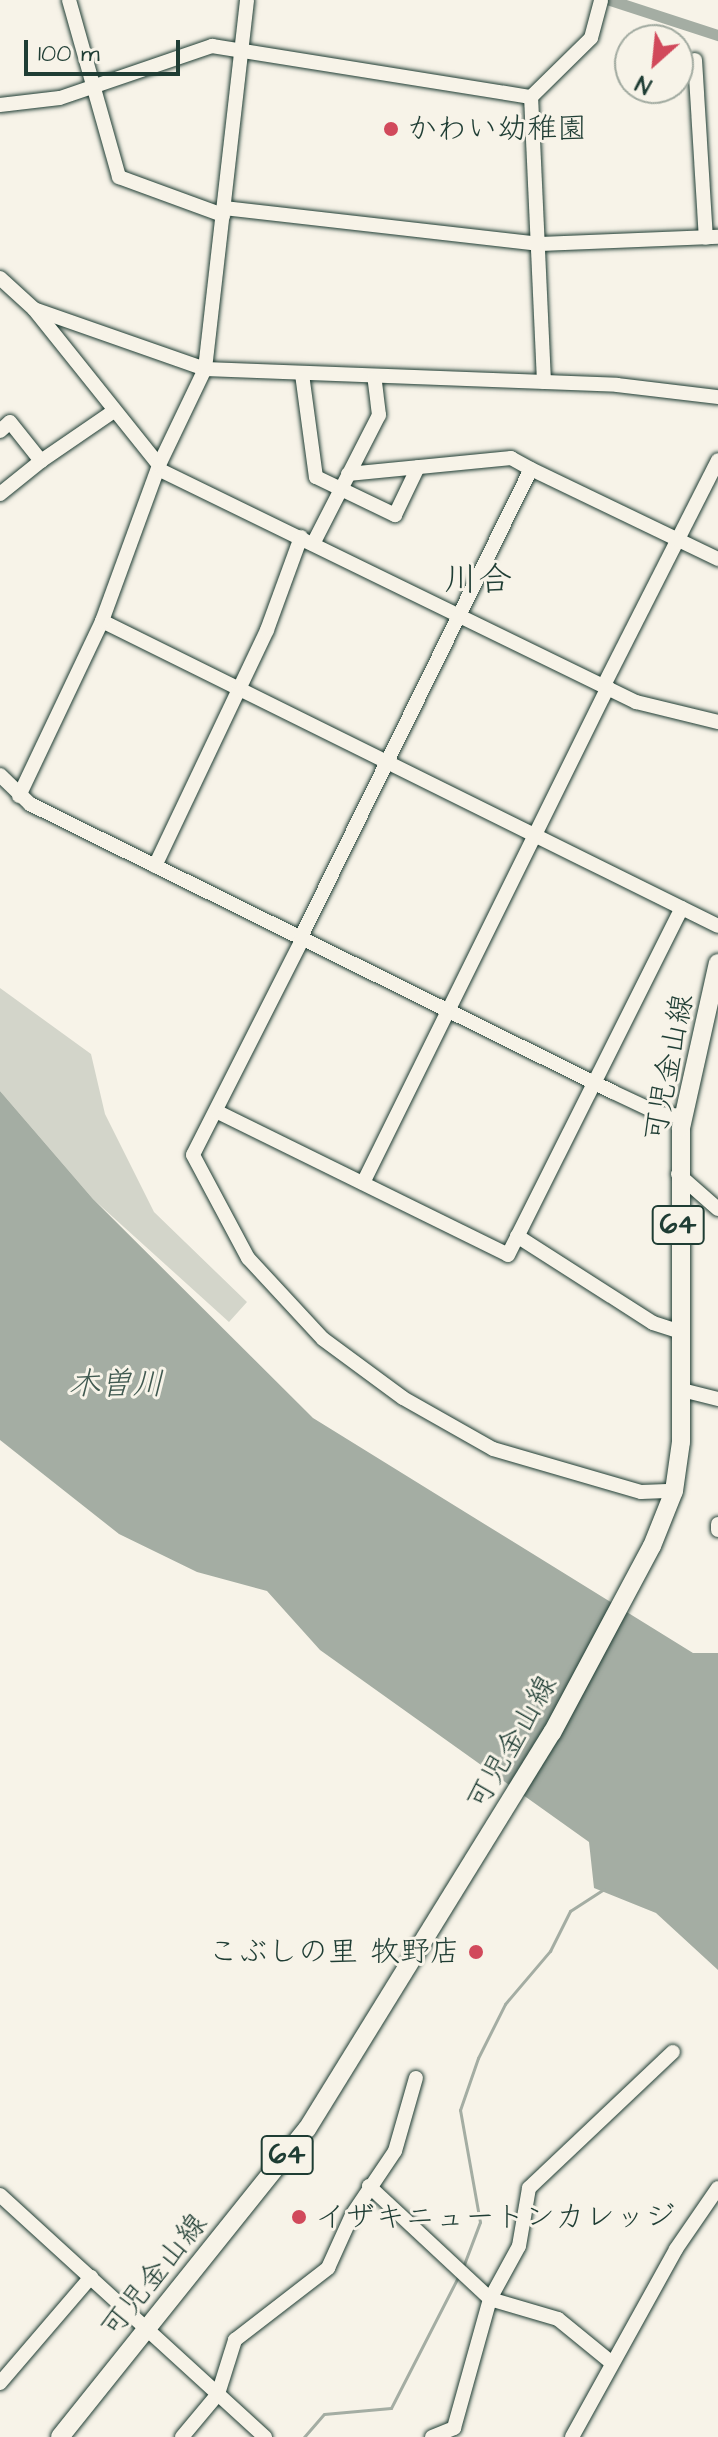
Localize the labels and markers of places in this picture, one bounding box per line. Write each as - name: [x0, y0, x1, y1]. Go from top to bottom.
- place label: かわい幼稚園: [407, 111, 587, 147]
- marker: かわい幼稚園: [382, 120, 400, 138]
- place label: こぶしの里 牧野店: [208, 1934, 460, 1970]
- marker: こぶしの里 牧野店: [467, 1943, 485, 1961]
- place label: イザキニュートンカレッジ: [315, 2199, 675, 2235]
- marker: イザキニュートンカレッジ: [290, 2208, 308, 2226]

